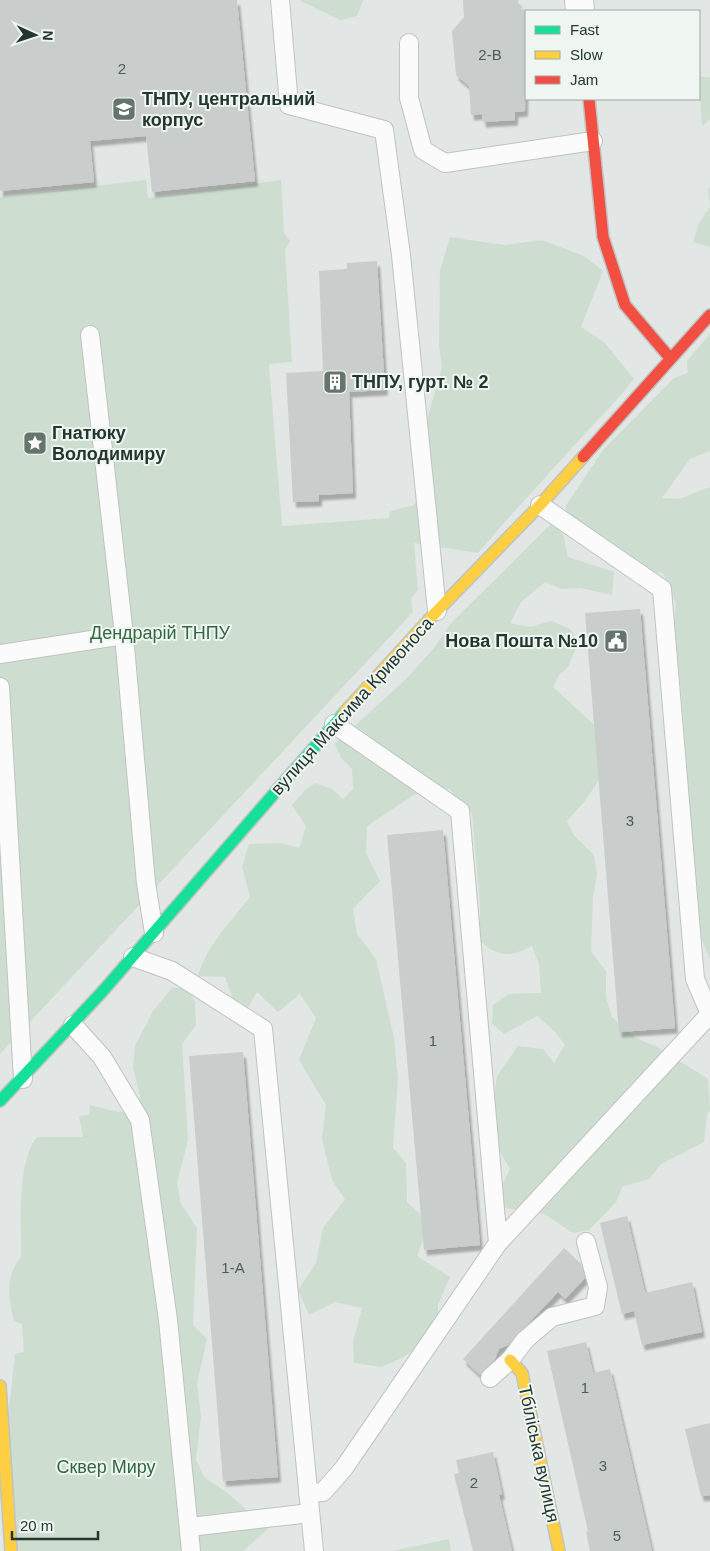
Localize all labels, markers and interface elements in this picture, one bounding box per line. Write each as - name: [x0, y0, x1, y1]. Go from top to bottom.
- north arrow: [10, 10, 60, 60]
- legend: [525, 10, 700, 100]
- text: Fast: [570, 21, 600, 38]
- text: N: [40, 30, 56, 41]
- house number: 2-В: [478, 46, 502, 63]
- text: Slow: [570, 46, 603, 63]
- house number: 2: [118, 60, 126, 77]
- text: Jam: [570, 71, 598, 88]
- place label: ТНПУ, центральний корпус: [142, 89, 315, 130]
- school or university icon: ТНПУ, центральний корпус: [111, 96, 137, 122]
- building icon: ТНПУ, гурт. № 2: [322, 369, 348, 395]
- place label: ТНПУ, гурт. № 2: [352, 372, 488, 392]
- place label: Гнатюку Володимиру: [52, 423, 165, 464]
- place icon: Гнатюку Володимиру: [22, 430, 48, 456]
- street label: вулиця Максима Кривоноса: [267, 612, 438, 799]
- park label: Дендрарій ТНПУ: [90, 623, 231, 643]
- public building icon: Нова Пошта №10: [603, 628, 629, 654]
- place label: Нова Пошта №10: [445, 631, 598, 651]
- house number: 3: [626, 812, 634, 829]
- house number: 1: [429, 1032, 437, 1049]
- house number: 1-А: [221, 1259, 245, 1276]
- house number: 1: [581, 1379, 589, 1396]
- street label: Тбіліська вулиця: [515, 1384, 563, 1524]
- park label: Сквер Миру: [56, 1457, 156, 1477]
- house number: 3: [599, 1457, 607, 1474]
- house number: 2: [470, 1474, 478, 1491]
- scale bar: [12, 1508, 99, 1540]
- text: 20 m: [20, 1517, 53, 1534]
- house number: 5: [613, 1527, 621, 1544]

